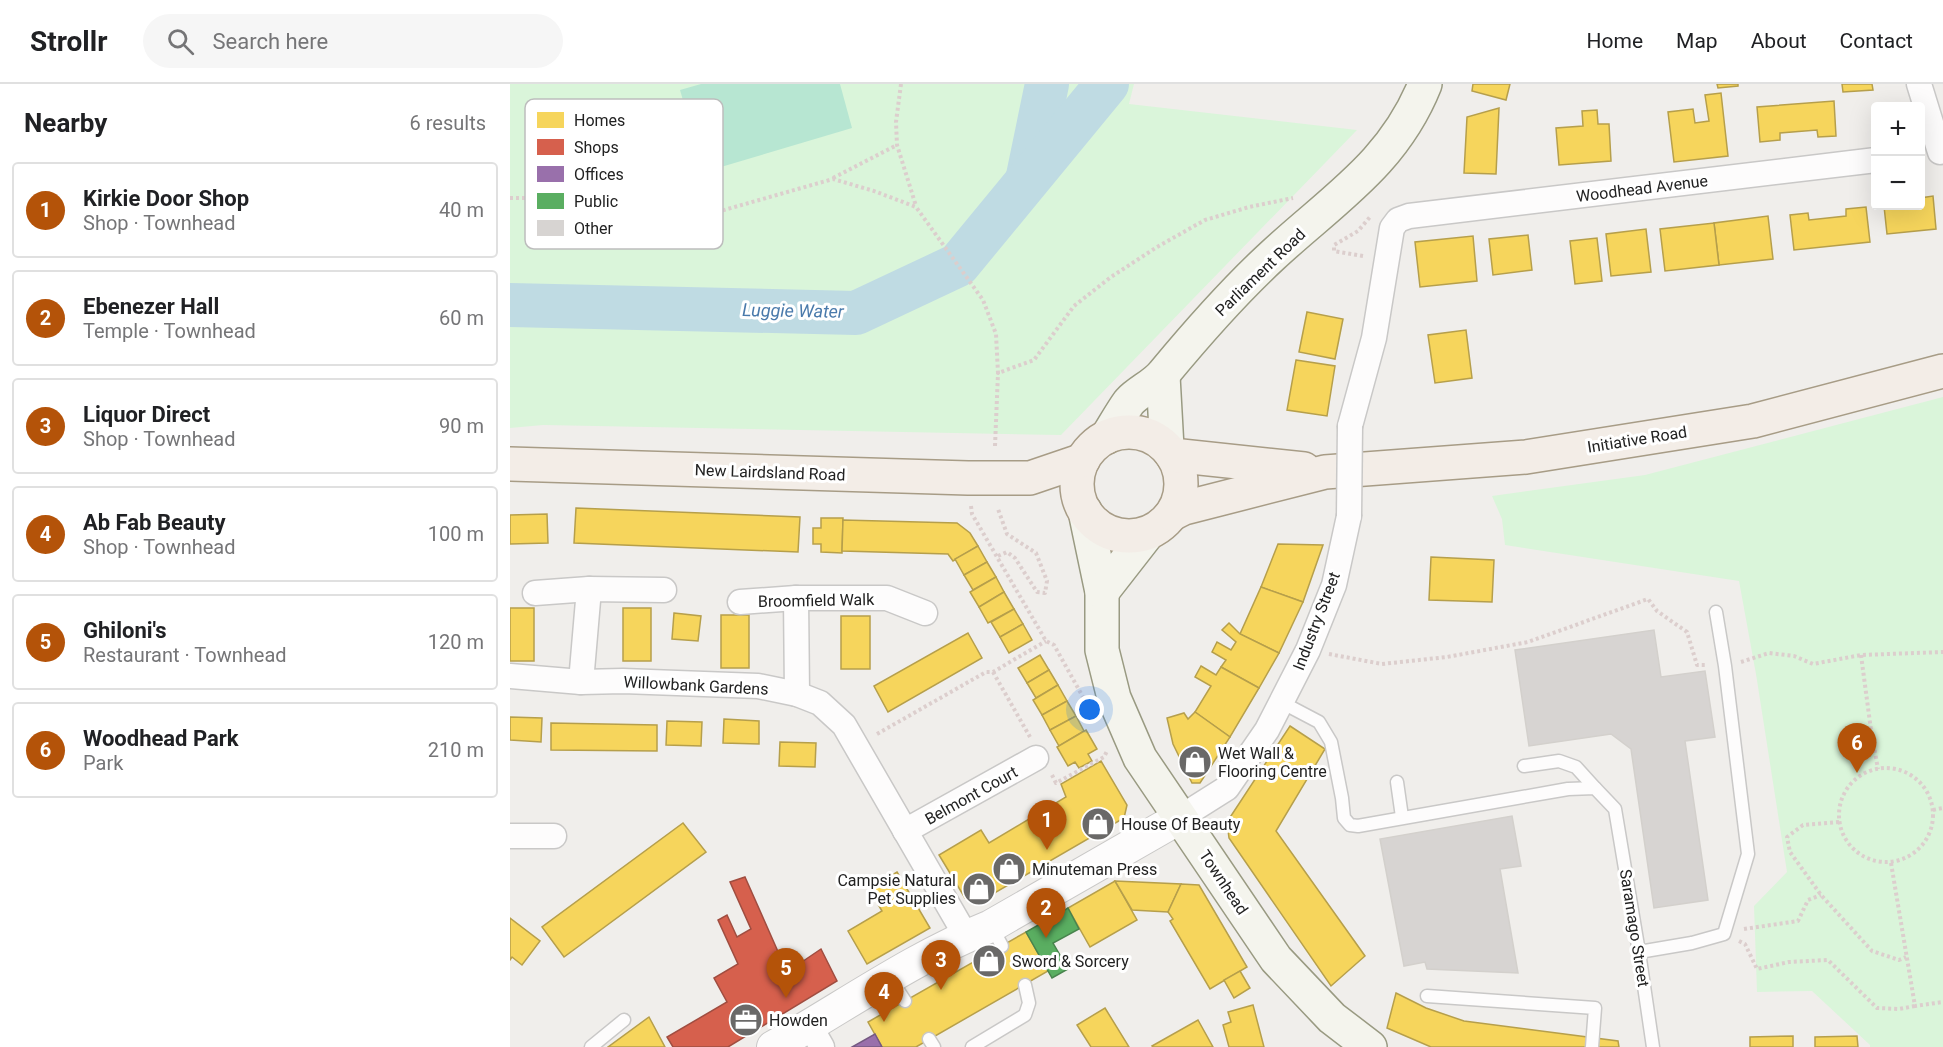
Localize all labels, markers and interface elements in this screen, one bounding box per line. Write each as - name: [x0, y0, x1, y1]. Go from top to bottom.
- search box: [143, 14, 563, 68]
- text: Strollr: [30, 25, 107, 58]
- icon: search: [164, 25, 197, 58]
- text: Search here: [212, 29, 328, 54]
- text: Home: [1587, 29, 1643, 53]
- text: Map: [1676, 29, 1718, 53]
- text: About: [1751, 29, 1807, 53]
- text: Contact: [1840, 29, 1913, 53]
- legend: [525, 99, 723, 249]
- map controls: [1871, 102, 1925, 210]
- button: +: [1871, 102, 1925, 156]
- text: Nearby: [24, 108, 107, 138]
- text: 6 results: [410, 111, 486, 135]
- text: Homes: [574, 111, 625, 130]
- text: Shops: [574, 138, 619, 157]
- button: −: [1871, 156, 1925, 210]
- text: Offices: [574, 165, 624, 184]
- street label: Woodhead Avenue: [1575, 171, 1709, 206]
- text: Kirkie Door Shop: [83, 186, 249, 211]
- text: Public: [574, 192, 618, 211]
- text: 1: [40, 198, 51, 222]
- text: 40 m: [439, 198, 484, 222]
- text: Shop · Townhead: [83, 211, 236, 235]
- text: Other: [574, 219, 614, 238]
- street label: Parliament Road: [1211, 225, 1309, 320]
- text: Ebenezer Hall: [83, 294, 219, 319]
- water label: Luggie Water: [742, 299, 845, 322]
- text: 2: [40, 306, 51, 330]
- text: 60 m: [439, 306, 484, 330]
- text: Temple · Townhead: [83, 319, 256, 343]
- text: Liquor Direct: [83, 402, 210, 427]
- text: 3: [40, 414, 51, 438]
- text: 90 m: [439, 414, 484, 438]
- street label: Initiative Road: [1586, 422, 1688, 457]
- text: Shop · Townhead: [83, 427, 236, 451]
- street label: New Lairdsland Road: [694, 460, 846, 485]
- text: Ab Fab Beauty: [83, 510, 225, 535]
- text: 4: [40, 522, 51, 546]
- text: 100 m: [428, 522, 484, 546]
- text: Shop · Townhead: [83, 535, 236, 559]
- street label: Industry Street: [1289, 569, 1344, 673]
- street label: Broomfield Walk: [758, 590, 875, 611]
- text: Ghiloni's: [83, 618, 166, 643]
- text: 5: [40, 630, 51, 654]
- text: 120 m: [428, 630, 484, 654]
- text: Restaurant · Townhead: [83, 643, 287, 667]
- street label: Willowbank Gardens: [623, 672, 769, 699]
- your location: [1075, 695, 1104, 724]
- pin: 6: [1838, 724, 1876, 773]
- text: Woodhead Park: [83, 726, 239, 751]
- text: 6: [40, 738, 51, 762]
- text: 210 m: [428, 738, 484, 762]
- shop icon: Wet Wall & Flooring Centre: [1177, 744, 1213, 780]
- place label: Wet Wall & Flooring Centre: [1218, 744, 1327, 781]
- text: Park: [83, 751, 123, 775]
- street label: Belmont Court: [922, 762, 1021, 829]
- pin: 1: [1028, 800, 1066, 850]
- shop icon: House Of Beauty: [1080, 806, 1116, 842]
- place label: House Of Beauty: [1121, 815, 1241, 834]
- street label: Townhead: [1195, 846, 1252, 918]
- shop icon: Minuteman Press: [991, 851, 1027, 887]
- place label: Minuteman Press: [1032, 860, 1157, 879]
- street label: Saramago Street: [1616, 868, 1653, 988]
- place label: Campsie Natural Pet Supplies: [837, 871, 956, 908]
- shop icon: Campsie Natural Pet Supplies: [961, 871, 997, 907]
- pin: 2: [1026, 888, 1066, 938]
- pin: 3: [922, 940, 960, 990]
- shop icon: Sword & Sorcery: [971, 943, 1007, 979]
- pin: 5: [766, 948, 806, 998]
- place label: Sword & Sorcery: [1012, 952, 1129, 971]
- pin: 4: [864, 972, 904, 1022]
- office icon: Howden: [728, 1002, 764, 1038]
- place label: Howden: [769, 1011, 828, 1030]

